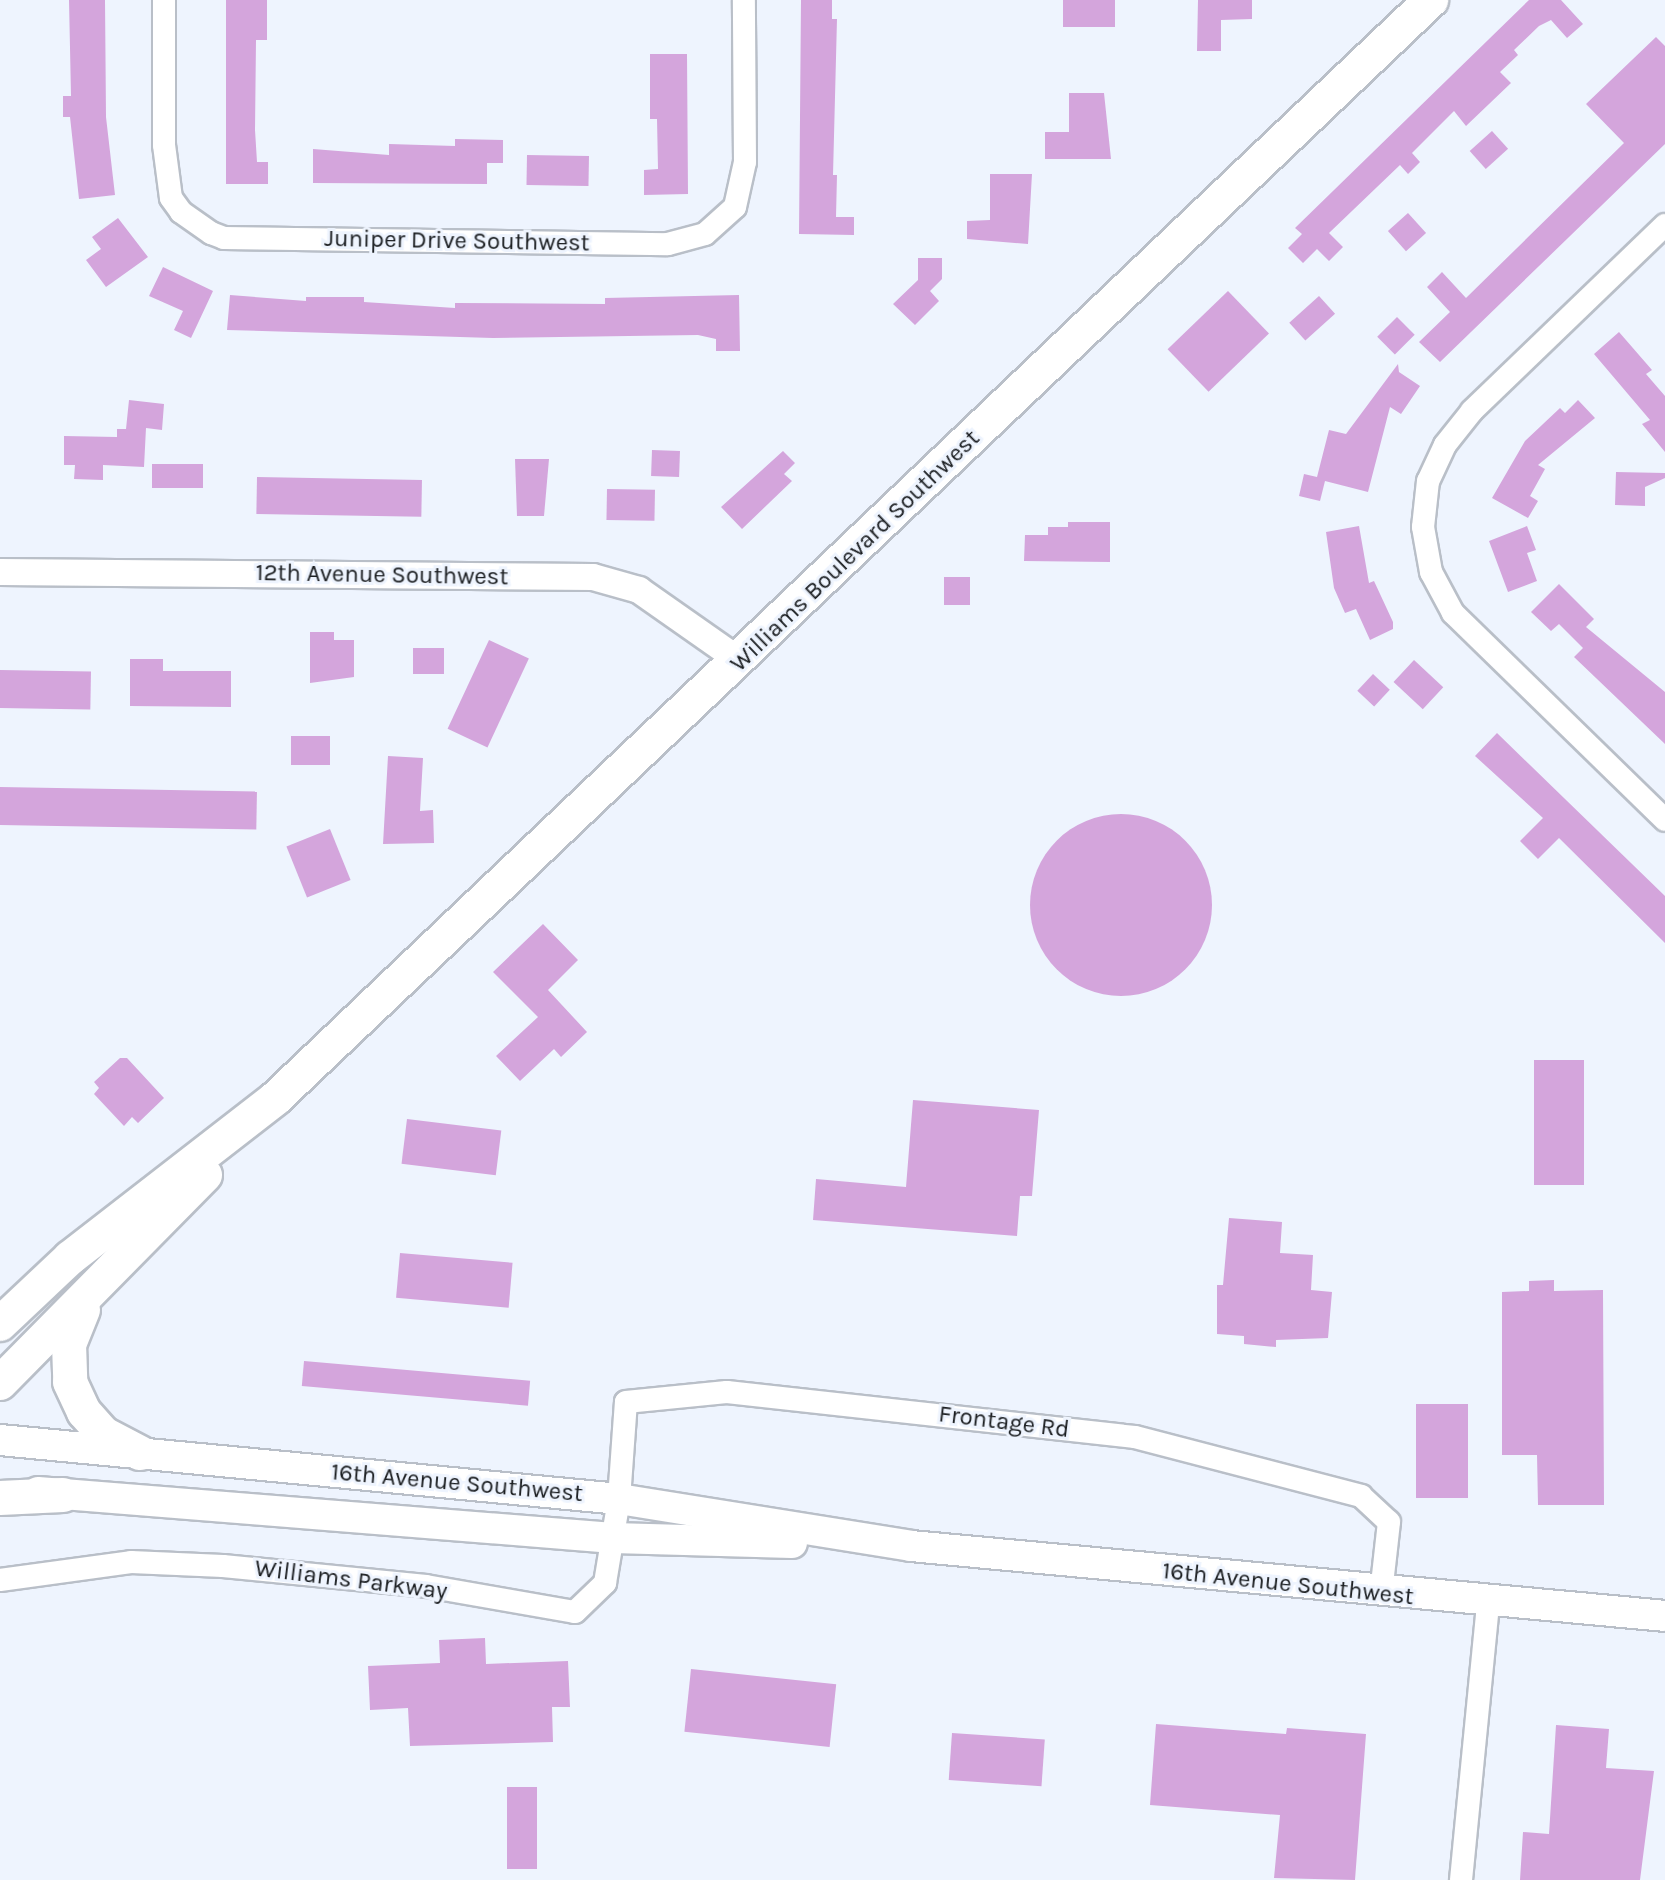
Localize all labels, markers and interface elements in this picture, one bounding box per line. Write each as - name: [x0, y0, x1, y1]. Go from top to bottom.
- street label: Juniper Drive Southwest: [324, 224, 590, 258]
- street label: Williams Boulevard Southwest: [724, 424, 986, 678]
- street label: 12th Avenue Southwest: [255, 558, 509, 592]
- street label: Frontage Rd: [937, 1400, 1071, 1444]
- street label: 16th Avenue Southwest: [330, 1458, 584, 1508]
- street label: Williams Parkway: [253, 1554, 449, 1606]
- street label: 16th Avenue Southwest: [1161, 1556, 1415, 1612]

